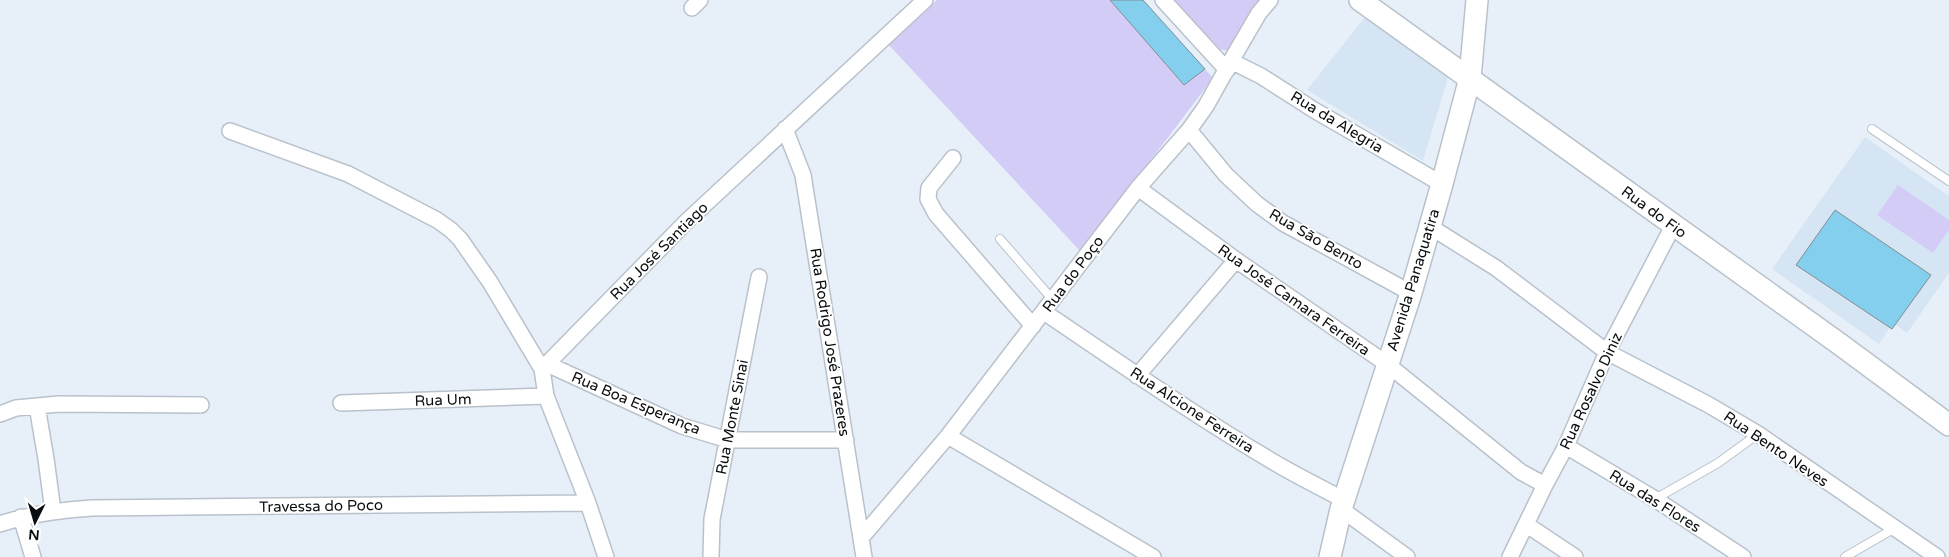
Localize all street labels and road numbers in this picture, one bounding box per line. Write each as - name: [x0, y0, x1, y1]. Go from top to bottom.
- street label: Rua da Alegria: [1288, 87, 1386, 157]
- street label: Rua do Fio: [1618, 182, 1690, 242]
- street label: Rua José Santiago: [606, 198, 712, 304]
- street label: Rua São Bento: [1266, 205, 1366, 273]
- street label: Avenida Panaquatira: [1383, 207, 1443, 353]
- street label: Rua do Poço: [1039, 232, 1107, 316]
- street label: Rua José Camara Ferreira: [1214, 241, 1374, 359]
- street label: Rua Rodrigo José Prazeres: [806, 247, 854, 437]
- street label: Rua Rosalvo Diniz: [1556, 329, 1626, 453]
- street label: Rua Monte Sinai: [712, 358, 752, 476]
- street label: Rua Alcione Ferreira: [1127, 363, 1257, 457]
- street label: Rua Boa Esperança: [569, 368, 703, 438]
- street label: Rua Um: [414, 390, 472, 410]
- street label: Rua Bento Neves: [1720, 407, 1832, 491]
- street label: Rua das Flores: [1606, 466, 1704, 536]
- street label: Travessa do Poco: [259, 496, 383, 516]

